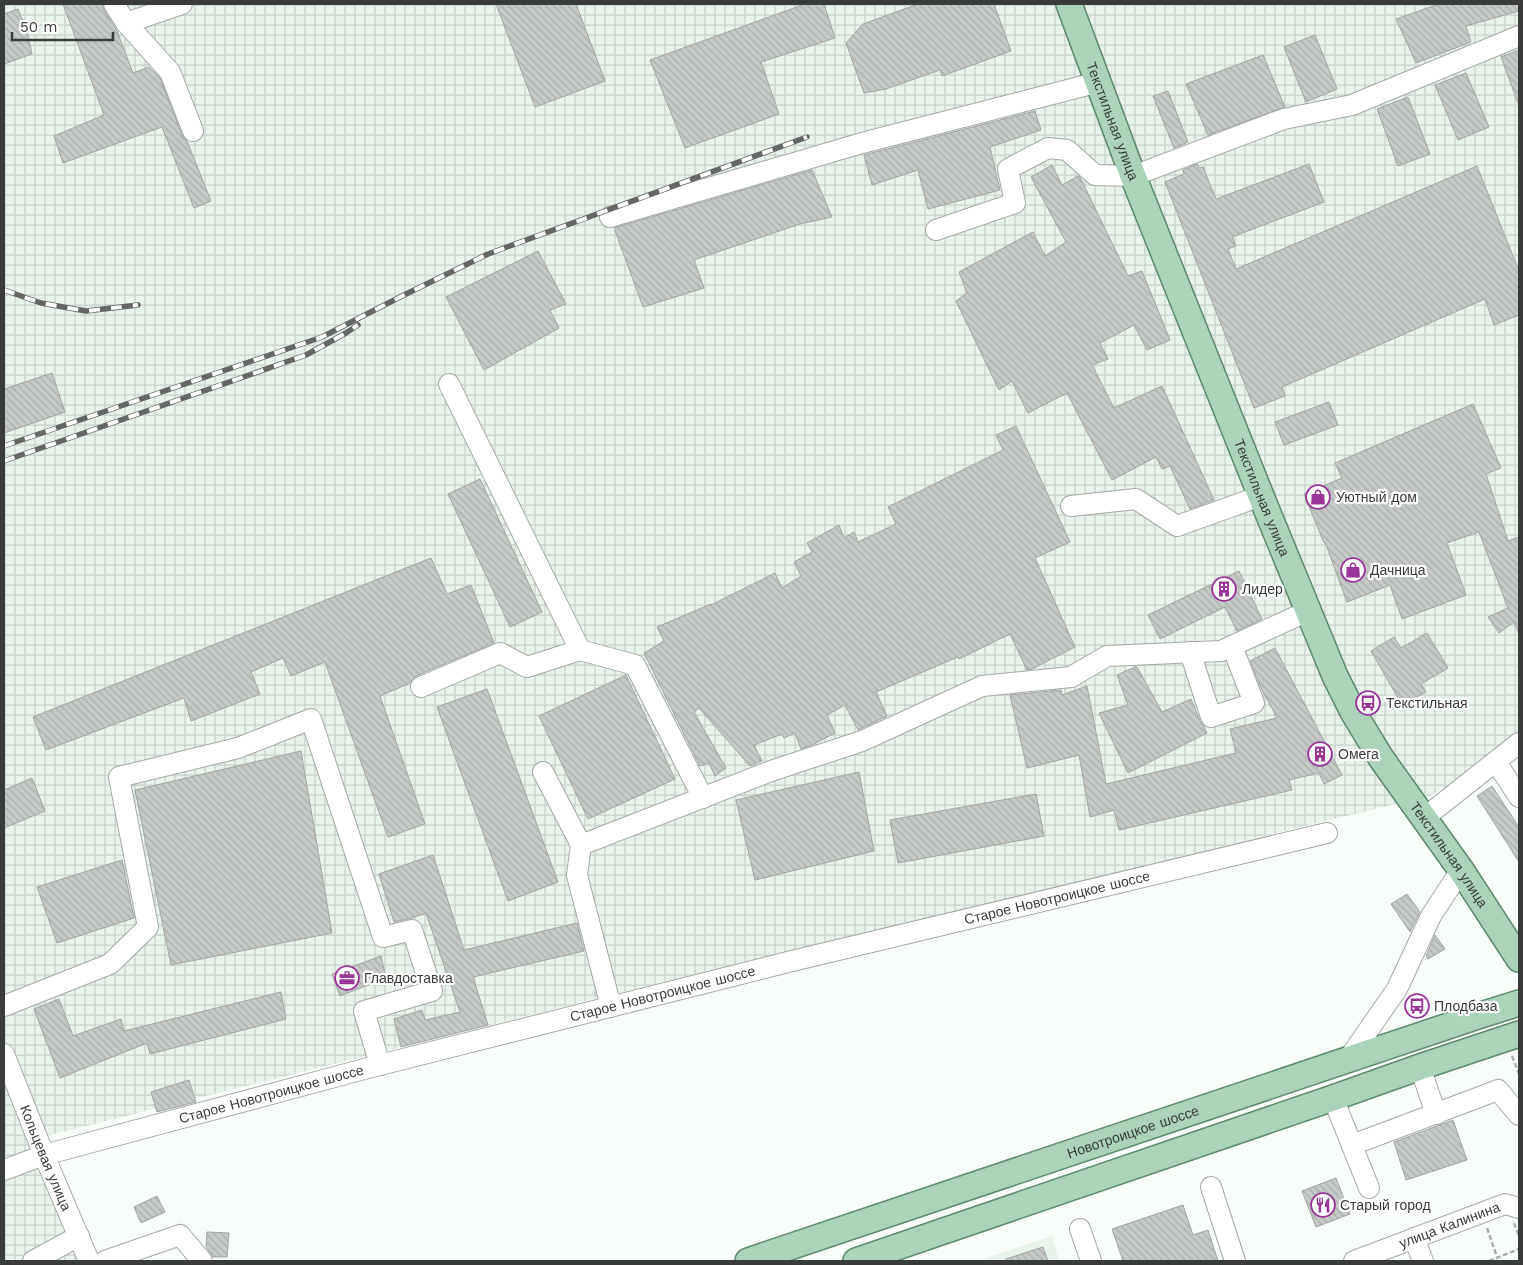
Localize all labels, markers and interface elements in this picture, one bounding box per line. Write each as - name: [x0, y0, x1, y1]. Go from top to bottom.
- scale bar: [12, 10, 114, 42]
- text: 50 m: [20, 18, 57, 36]
- street label: Текстильная улица: [1083, 60, 1142, 183]
- street label: Текстильная улица: [1231, 437, 1293, 559]
- shop icon: Уютный дом: [1305, 484, 1331, 510]
- place label: Уютный дом: [1336, 489, 1417, 505]
- shop icon: Дачница: [1340, 557, 1366, 583]
- place label: Дачница: [1370, 562, 1426, 578]
- building icon: Лидер: [1211, 576, 1237, 602]
- place label: Лидер: [1242, 581, 1283, 597]
- bus stop icon: Текстильная: [1355, 690, 1381, 716]
- place label: Текстильная: [1386, 695, 1468, 711]
- building icon: Омега: [1307, 741, 1333, 767]
- place label: Омега: [1338, 746, 1379, 762]
- street label: Текстильная улица: [1407, 799, 1491, 911]
- street label: Старое Новотроицкое шоссе: [963, 868, 1152, 928]
- street label: Старое Новотроицкое шоссе: [568, 963, 757, 1025]
- office icon: Главдоставка: [334, 965, 360, 991]
- place label: Главдоставка: [364, 970, 453, 986]
- bus stop icon: Плодбаза: [1404, 993, 1430, 1019]
- place label: Плодбаза: [1434, 998, 1498, 1014]
- street label: Старое Новотроицкое шоссе: [177, 1062, 365, 1126]
- street label: Новотроицкое шоссе: [1065, 1102, 1201, 1161]
- street label: Кольцевая улица: [17, 1103, 75, 1213]
- restaurant icon: Старый город: [1310, 1192, 1336, 1218]
- place label: Старый город: [1340, 1197, 1431, 1213]
- street label: улица Калинина: [1397, 1199, 1502, 1251]

